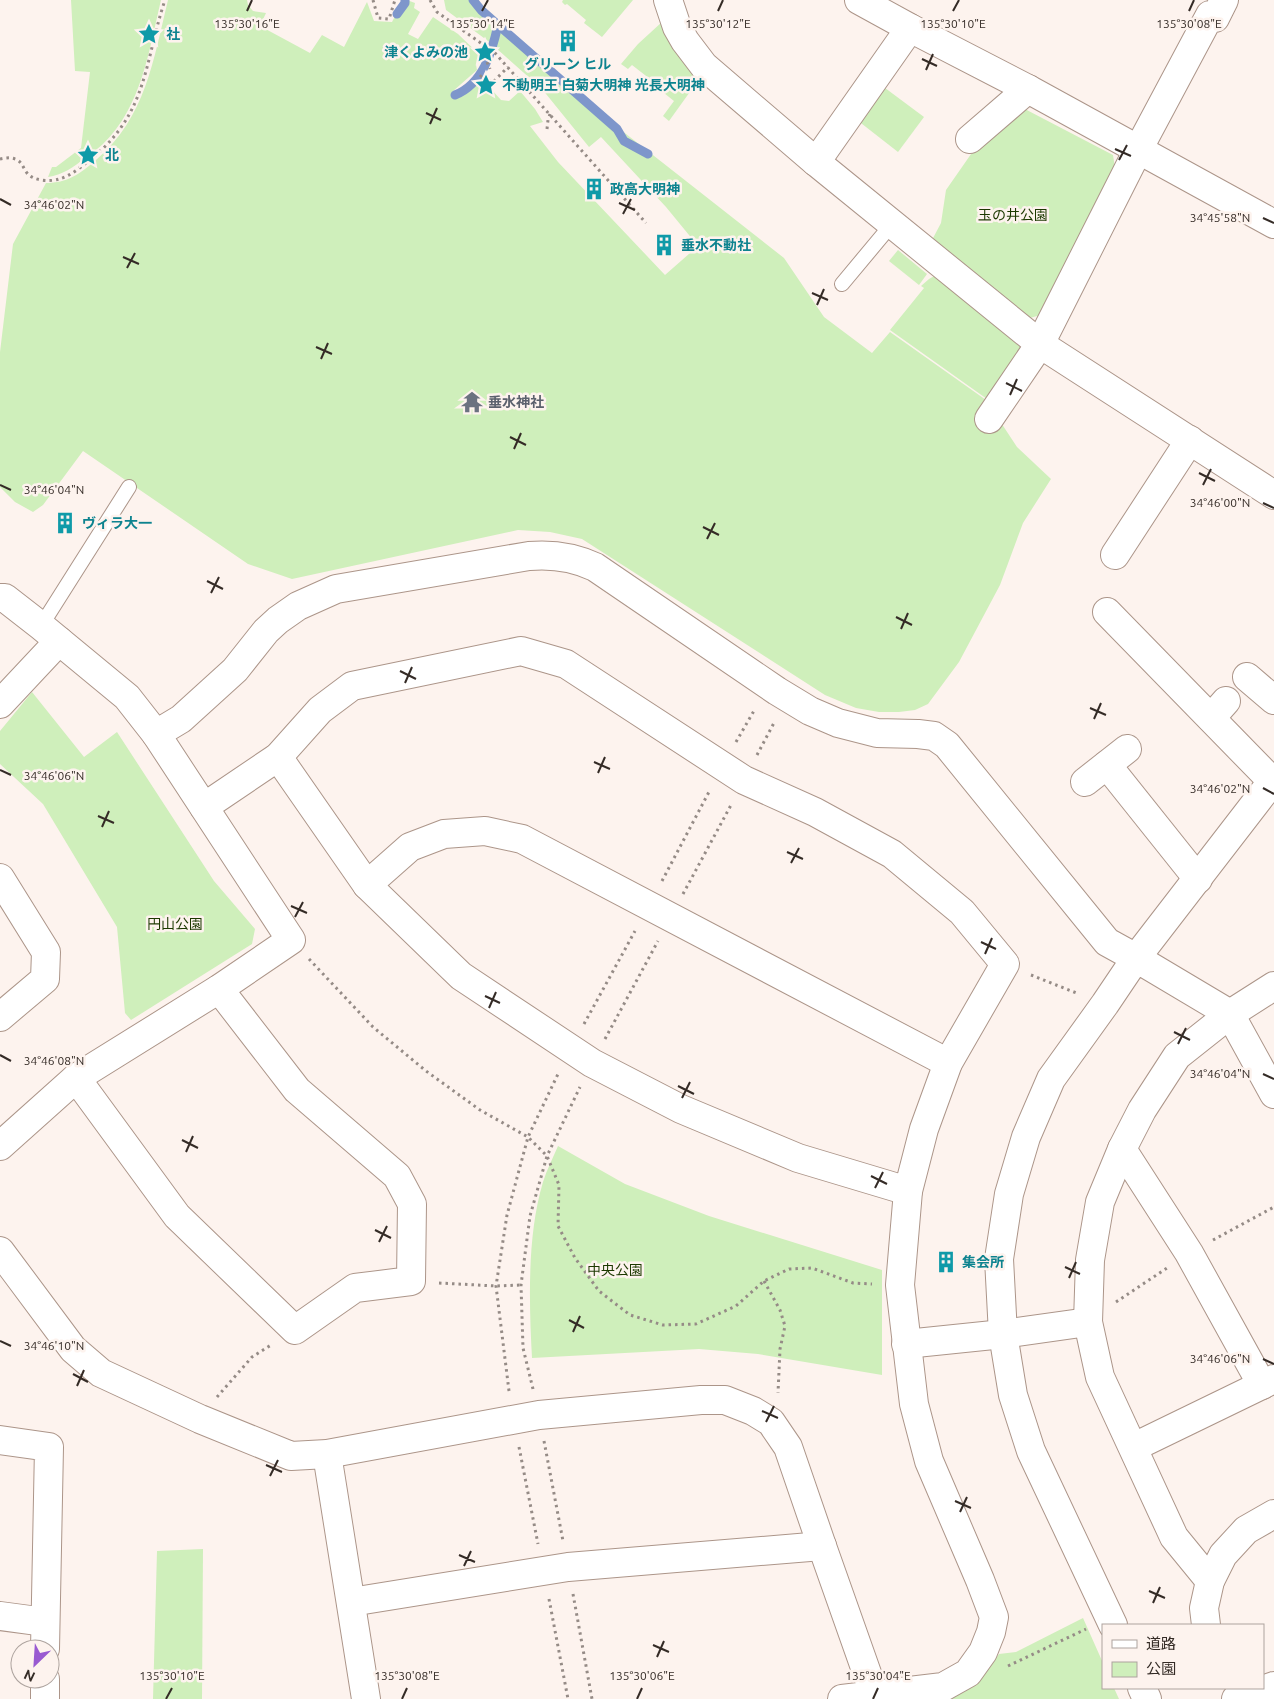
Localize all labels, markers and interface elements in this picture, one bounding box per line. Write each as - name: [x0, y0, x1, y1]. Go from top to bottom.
- text: 135°30'16"E: [214, 17, 280, 30]
- text: 135°30'14"E: [449, 17, 515, 30]
- text: 135°30'12"E: [685, 17, 751, 30]
- text: 135°30'10"E: [920, 17, 986, 30]
- text: 135°30'08"E: [1156, 17, 1222, 30]
- place icon: 社: [136, 21, 162, 47]
- place label: 社: [166, 26, 180, 42]
- building icon: グリーン ヒル: [555, 28, 581, 54]
- place icon: 津くよみの池: [472, 39, 498, 65]
- place label: 津くよみの池: [384, 44, 468, 60]
- place label: グリーン ヒル: [525, 56, 611, 72]
- place icon: 不動明王 白菊大明神 光長大明神: [473, 72, 499, 98]
- place label: 不動明王 白菊大明神 光長大明神: [502, 77, 705, 93]
- place icon: 北: [75, 142, 101, 168]
- place label: 北: [105, 147, 119, 163]
- building icon: 政高大明神: [581, 176, 607, 202]
- place label: 政高大明神: [610, 181, 680, 197]
- text: 34°46'02"N: [24, 198, 84, 211]
- park label: 玉の井公園: [978, 207, 1048, 223]
- text: 34°45'58"N: [1190, 211, 1250, 224]
- building icon: 垂水不動社: [651, 232, 677, 258]
- place label: 垂水不動社: [681, 237, 751, 253]
- temple icon: 垂水神社: [459, 389, 485, 415]
- place label: 垂水神社: [488, 394, 544, 410]
- text: 34°46'04"N: [24, 483, 84, 496]
- text: 34°46'00"N: [1190, 496, 1250, 509]
- building icon: ヴィラ大一: [52, 510, 78, 536]
- place label: ヴィラ大一: [82, 515, 152, 531]
- text: 34°46'06"N: [24, 769, 84, 782]
- text: 34°46'02"N: [1190, 782, 1250, 795]
- park label: 円山公園: [147, 916, 203, 932]
- text: 34°46'08"N: [24, 1054, 84, 1067]
- text: 34°46'04"N: [1190, 1067, 1250, 1080]
- building icon: 集会所: [933, 1249, 959, 1275]
- place label: 集会所: [962, 1254, 1004, 1270]
- park label: 中央公園: [587, 1262, 643, 1278]
- text: 34°46'10"N: [24, 1339, 84, 1352]
- text: 34°46'06"N: [1190, 1352, 1250, 1365]
- legend: [1102, 1624, 1264, 1689]
- text: 道路: [1146, 1635, 1176, 1652]
- north arrow: [10, 1639, 60, 1689]
- text: 公園: [1146, 1660, 1176, 1677]
- text: N: [21, 1666, 38, 1685]
- text: 135°30'10"E: [139, 1669, 205, 1682]
- text: 135°30'08"E: [374, 1669, 440, 1682]
- text: 135°30'06"E: [609, 1669, 675, 1682]
- text: 135°30'04"E: [845, 1669, 911, 1682]

